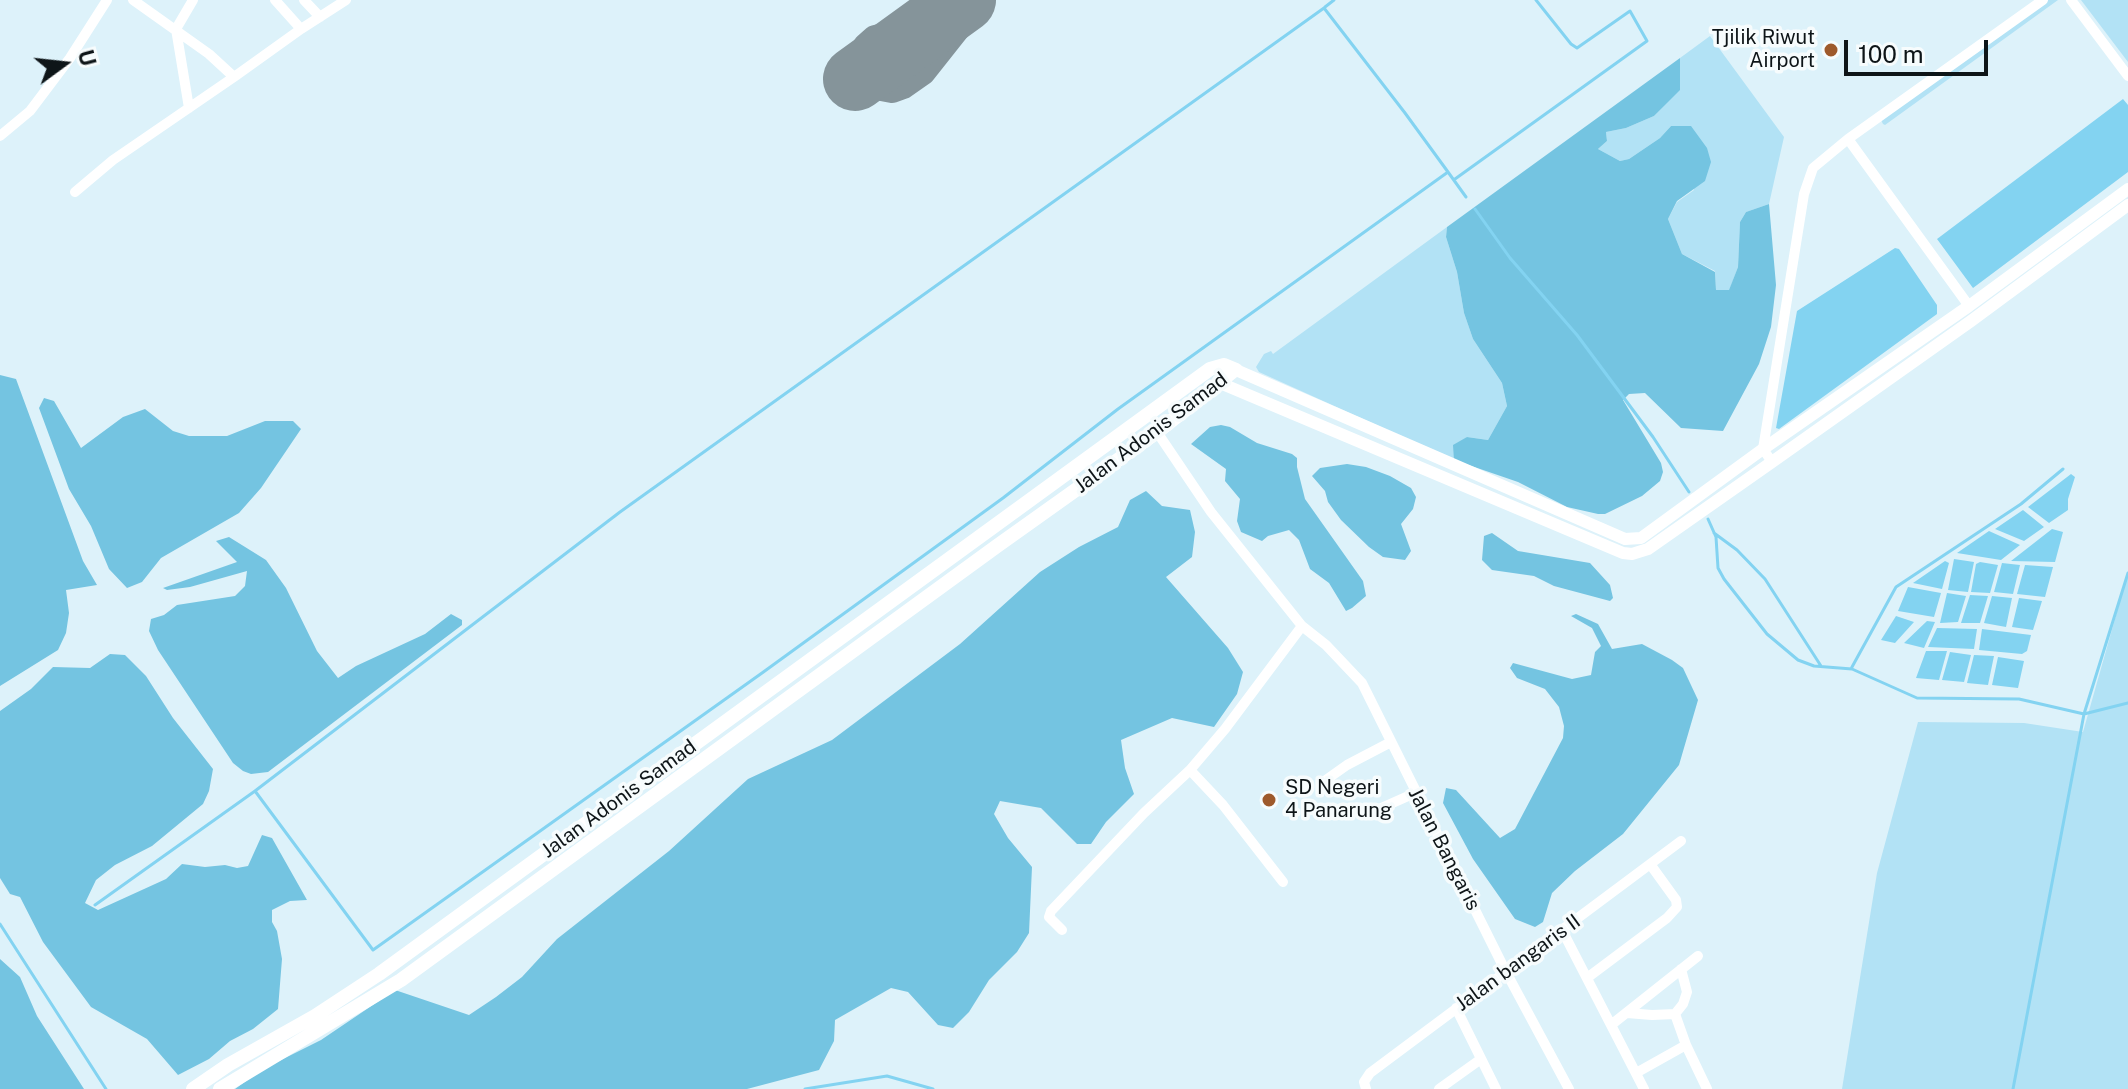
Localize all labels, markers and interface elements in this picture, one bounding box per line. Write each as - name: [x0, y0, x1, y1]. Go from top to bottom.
- north arrow: [24, 24, 104, 104]
- scale bar: [1848, 24, 1992, 74]
- place label: Tjilik Riwut Airport: [1712, 26, 1815, 73]
- text: 100 m: [1858, 40, 1924, 68]
- marker: Tjilik Riwut Airport: [1822, 41, 1840, 59]
- text: U: [73, 47, 102, 69]
- street label: Jalan Adonis Samad: [1070, 368, 1232, 498]
- street label: Jalan Adonis Samad: [537, 735, 701, 863]
- place label: SD Negeri 4 Panarung: [1285, 776, 1392, 823]
- street label: Jalan Bangaris: [1403, 784, 1485, 914]
- marker: SD Negeri 4 Panarung: [1260, 791, 1278, 809]
- street label: Jalan bangaris II: [1451, 910, 1585, 1016]

